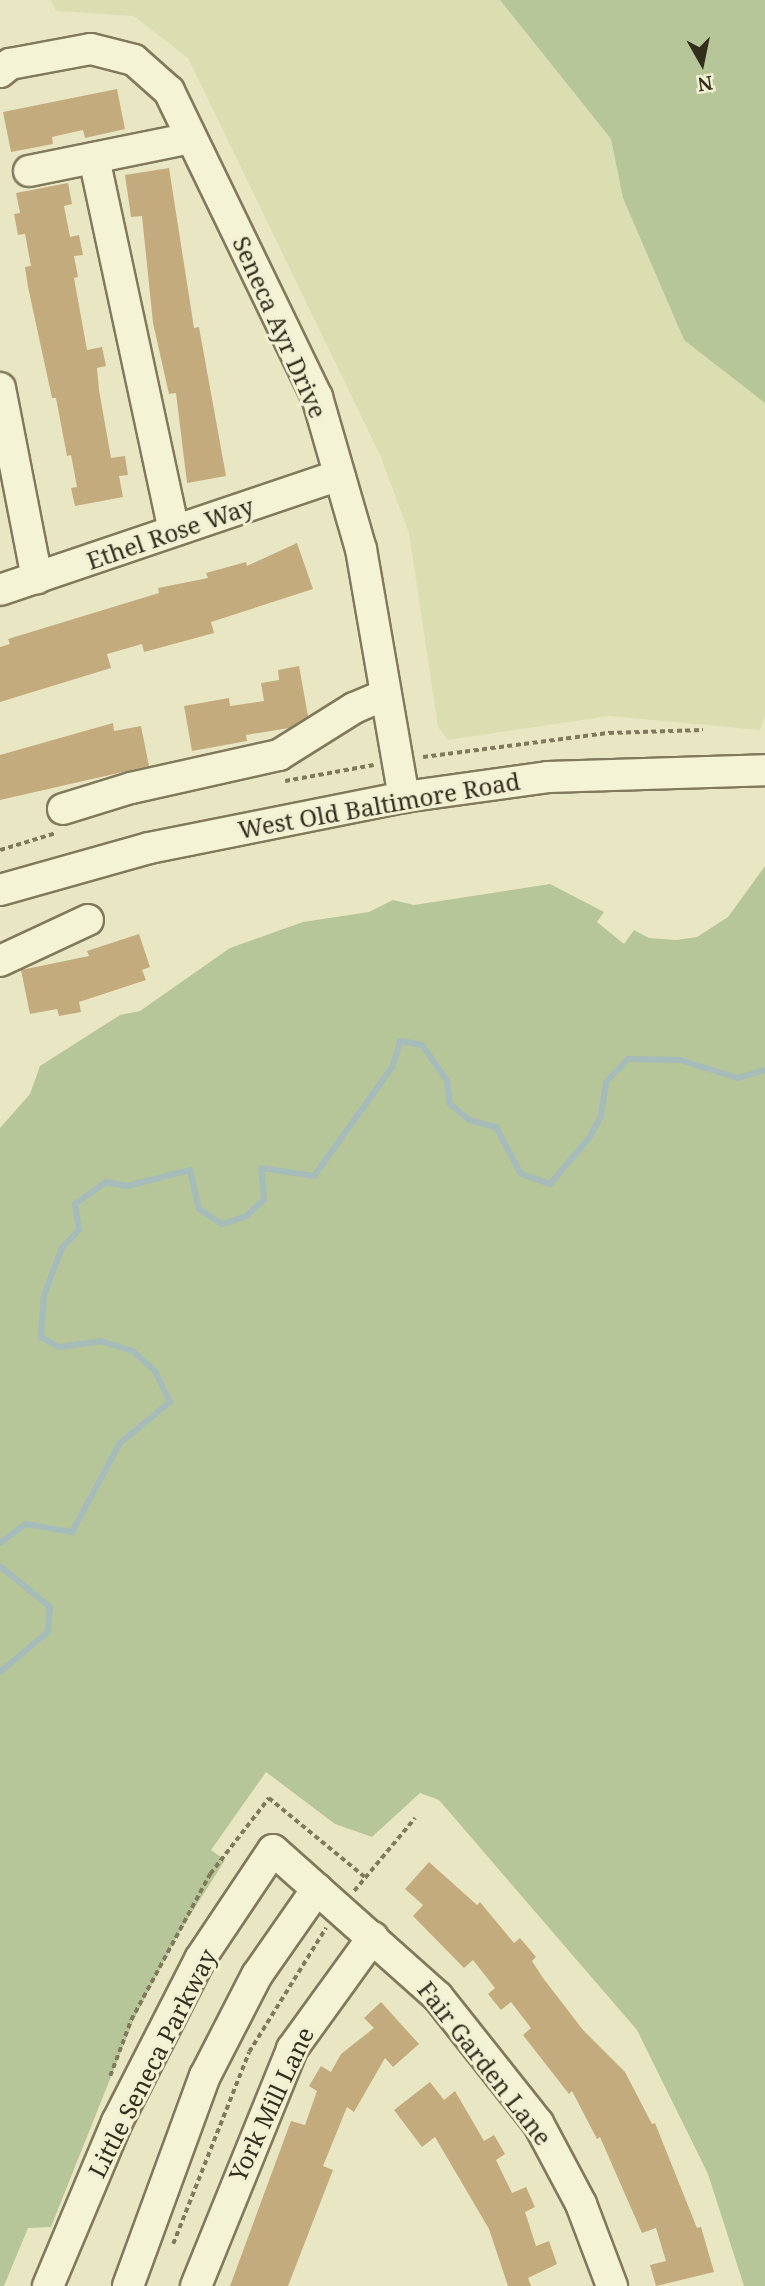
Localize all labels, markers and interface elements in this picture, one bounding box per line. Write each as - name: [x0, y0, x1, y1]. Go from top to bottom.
- north arrow: [667, 28, 737, 98]
- text: N: [696, 70, 715, 98]
- street label: Seneca Ayr Drive: [227, 232, 333, 422]
- street label: Ethel Rose Way: [83, 491, 257, 575]
- street label: West Old Baltimore Road: [236, 766, 522, 844]
- street label: Little Seneca Parkway: [82, 1944, 222, 2182]
- street label: Fair Garden Lane: [412, 1975, 558, 2151]
- street label: York Mill Lane: [223, 2022, 319, 2186]

